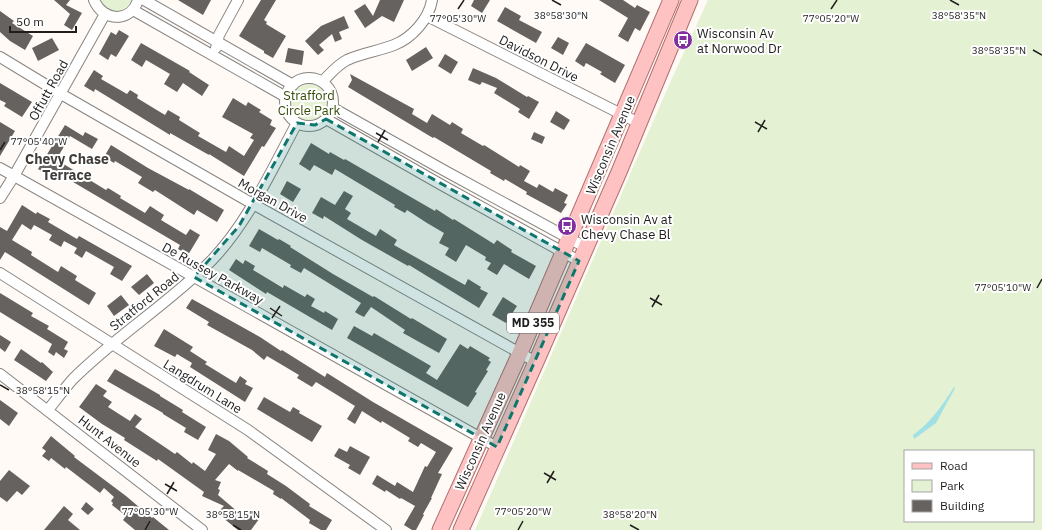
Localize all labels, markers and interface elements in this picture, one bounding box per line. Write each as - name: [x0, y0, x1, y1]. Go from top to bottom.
- scale bar: [10, 8, 76, 34]
- text: 38°58'30"N: [534, 9, 588, 22]
- text: 38°58'35"N: [932, 9, 986, 22]
- text: 77°05'30"W: [430, 12, 486, 25]
- text: 77°05'20"W: [803, 12, 859, 25]
- text: 50 m: [16, 14, 44, 29]
- place label: Wisconsin Av at Norwood Dr: [697, 25, 782, 57]
- bus stop icon: Wisconsin Av at Norwood Dr: [672, 29, 694, 51]
- street label: Davidson Drive: [496, 31, 581, 86]
- text: 38°58'35"N: [972, 44, 1026, 57]
- street label: Offutt Road: [25, 57, 72, 124]
- park label: Strafford Circle Park: [278, 87, 340, 119]
- street label: Wisconsin Avenue: [582, 93, 639, 197]
- text: 77°05'40"W: [11, 135, 67, 148]
- district label: Chevy Chase Terrace: [25, 150, 109, 184]
- street label: Morgan Drive: [235, 174, 310, 226]
- place label: Wisconsin Av at Chevy Chase Bl: [581, 211, 672, 243]
- bus stop icon: Wisconsin Av at Chevy Chase Bl: [556, 215, 578, 237]
- street label: De Russey Parkway: [159, 239, 267, 309]
- street label: Stratford Road: [106, 268, 183, 335]
- text: 77°05'10"W: [975, 281, 1031, 294]
- road number: MD 355: [507, 313, 559, 333]
- street label: Langdrum Lane: [160, 355, 245, 417]
- text: 38°58'15"N: [16, 384, 70, 397]
- street label: Wisconsin Avenue: [451, 389, 510, 493]
- street label: Hunt Avenue: [75, 412, 144, 471]
- legend: [904, 450, 1034, 522]
- text: Road: [940, 458, 968, 473]
- text: Park: [940, 478, 965, 493]
- text: Building: [940, 498, 985, 513]
- text: 77°05'30"W: [122, 505, 178, 518]
- text: 77°05'20"W: [495, 505, 551, 518]
- text: 38°58'15"N: [206, 508, 260, 521]
- text: 38°58'20"N: [603, 508, 657, 521]

